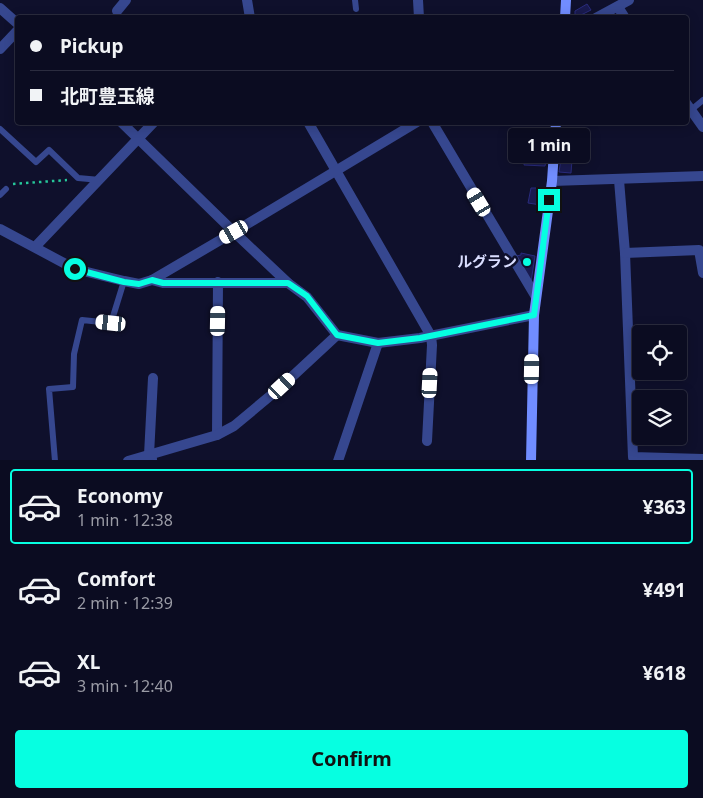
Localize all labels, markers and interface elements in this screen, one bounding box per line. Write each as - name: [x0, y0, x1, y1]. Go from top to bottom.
- text: Pickup: [60, 33, 123, 59]
- text: 北町豊玉線: [60, 83, 155, 109]
- callout: 1 min: [508, 128, 590, 162]
- text: 1 min: [527, 134, 571, 156]
- car: [464, 185, 493, 219]
- route end: [538, 189, 560, 211]
- car: [217, 218, 250, 246]
- place label: ルグラン: [457, 251, 517, 271]
- marker: ルグラン: [521, 256, 533, 268]
- route start: [64, 258, 86, 280]
- car: [210, 306, 225, 336]
- car: [95, 314, 126, 332]
- map controls: [632, 325, 687, 445]
- button: locate: [632, 325, 687, 380]
- car: [524, 354, 539, 384]
- car: [421, 368, 438, 398]
- car: [265, 370, 298, 402]
- button: layers: [632, 390, 687, 445]
- text: Economy: [77, 483, 163, 509]
- icon: car: [17, 484, 62, 529]
- text: ¥363: [643, 494, 686, 520]
- text: 1 min · 12:38: [77, 509, 173, 531]
- text: Comfort: [77, 566, 156, 592]
- icon: car: [17, 567, 62, 612]
- text: ¥491: [643, 577, 686, 603]
- text: 2 min · 12:39: [77, 592, 173, 614]
- text: XL: [77, 649, 100, 675]
- icon: car: [17, 650, 62, 695]
- text: ¥618: [643, 660, 686, 686]
- text: 3 min · 12:40: [77, 675, 173, 697]
- button: Confirm: [15, 730, 688, 788]

